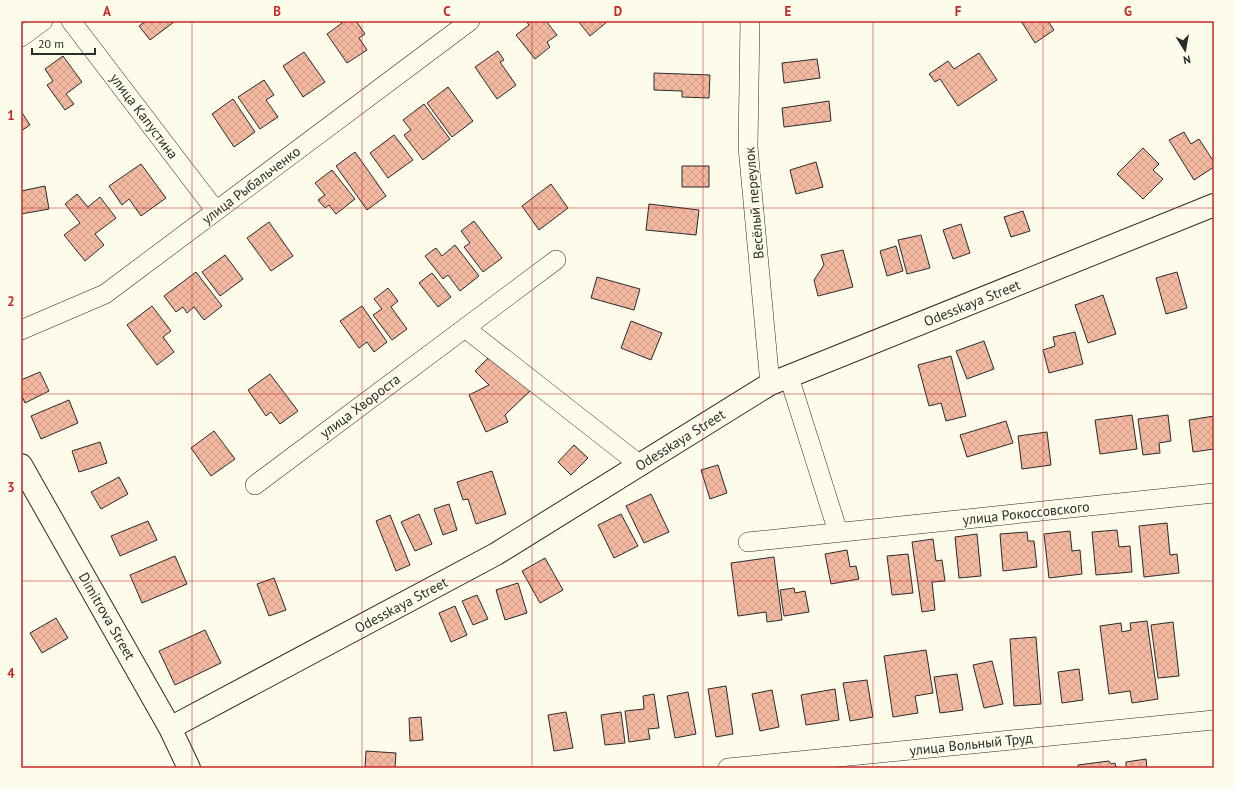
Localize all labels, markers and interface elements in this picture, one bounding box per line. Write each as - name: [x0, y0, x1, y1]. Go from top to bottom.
- text: A: [103, 3, 111, 20]
- text: B: [273, 3, 281, 20]
- text: C: [443, 3, 451, 20]
- text: D: [614, 3, 622, 20]
- text: E: [785, 3, 792, 20]
- text: F: [955, 3, 962, 20]
- text: G: [1124, 3, 1132, 20]
- scale bar: [32, 30, 95, 56]
- north arrow: [1165, 30, 1205, 70]
- text: 20 m: [38, 36, 64, 51]
- text: N: [1182, 52, 1192, 67]
- street label: улица Капустина: [106, 70, 182, 162]
- text: 1: [7, 107, 15, 124]
- street label: улица Рыбальченко: [198, 142, 304, 228]
- street label: Весёлый переулок: [740, 146, 768, 260]
- street label: Odesskaya Street: [921, 275, 1023, 331]
- text: 2: [7, 293, 15, 310]
- street label: улица Хвороста: [316, 370, 404, 442]
- street label: Odesskaya Street: [632, 405, 728, 475]
- text: 3: [7, 479, 15, 496]
- street label: улица Рокоссовского: [962, 497, 1090, 529]
- street label: Dimitrova Street: [75, 569, 139, 663]
- street label: Odesskaya Street: [351, 573, 451, 637]
- text: 4: [7, 665, 15, 682]
- street label: улица Вольный Труд: [908, 729, 1034, 759]

